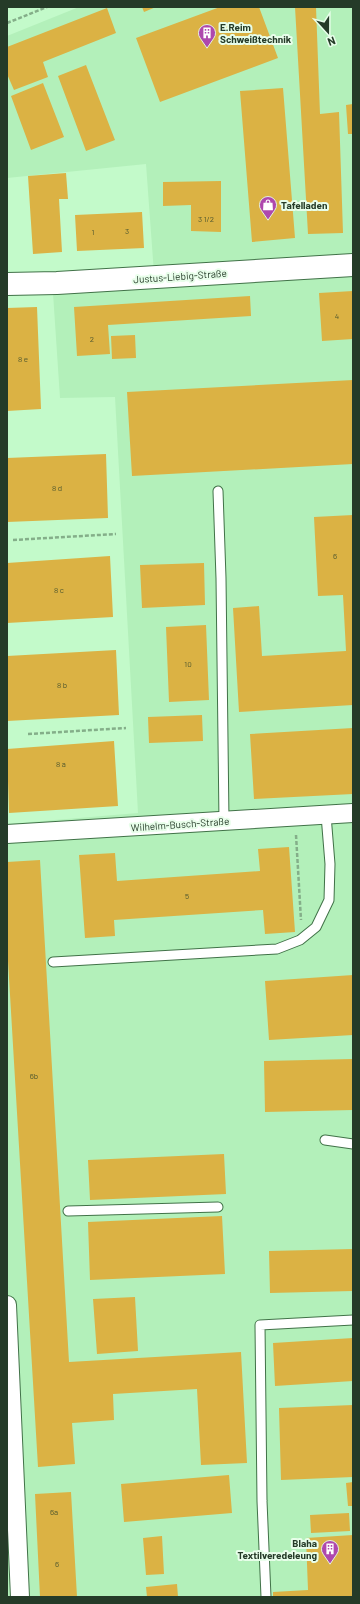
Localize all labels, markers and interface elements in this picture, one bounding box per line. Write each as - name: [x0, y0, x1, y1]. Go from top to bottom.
- north arrow: [308, 12, 348, 52]
- place label: E.Reim Schweißtechnik: [220, 21, 292, 45]
- building icon: E.Reim Schweißtechnik: [197, 23, 217, 48]
- text: N: [326, 34, 338, 49]
- shop icon: Tafelladen: [258, 195, 278, 220]
- place label: Tafelladen: [281, 199, 327, 211]
- house number: 3 1/2: [198, 214, 214, 224]
- house number: 3: [125, 226, 129, 236]
- house number: 1: [92, 227, 95, 237]
- street label: Justus-Liebig-Straße: [133, 267, 227, 285]
- house number: 4: [335, 311, 339, 321]
- house number: 2: [90, 334, 94, 344]
- house number: 8 e: [18, 354, 28, 364]
- house number: 8 d: [52, 483, 62, 493]
- house number: 6: [333, 551, 337, 561]
- house number: 8 c: [54, 585, 64, 595]
- house number: 10: [184, 659, 192, 669]
- house number: 8 b: [57, 680, 67, 690]
- house number: 8 a: [56, 759, 66, 769]
- street label: Wilhelm-Busch-Straße: [130, 815, 230, 833]
- house number: 5: [185, 891, 189, 901]
- house number: 6b: [30, 1071, 38, 1081]
- house number: 6a: [50, 1507, 58, 1517]
- place label: Blaha Textilveredeleung: [238, 1537, 317, 1561]
- building icon: Blaha Textilveredeleung: [320, 1539, 340, 1564]
- house number: 6: [55, 1559, 59, 1569]

